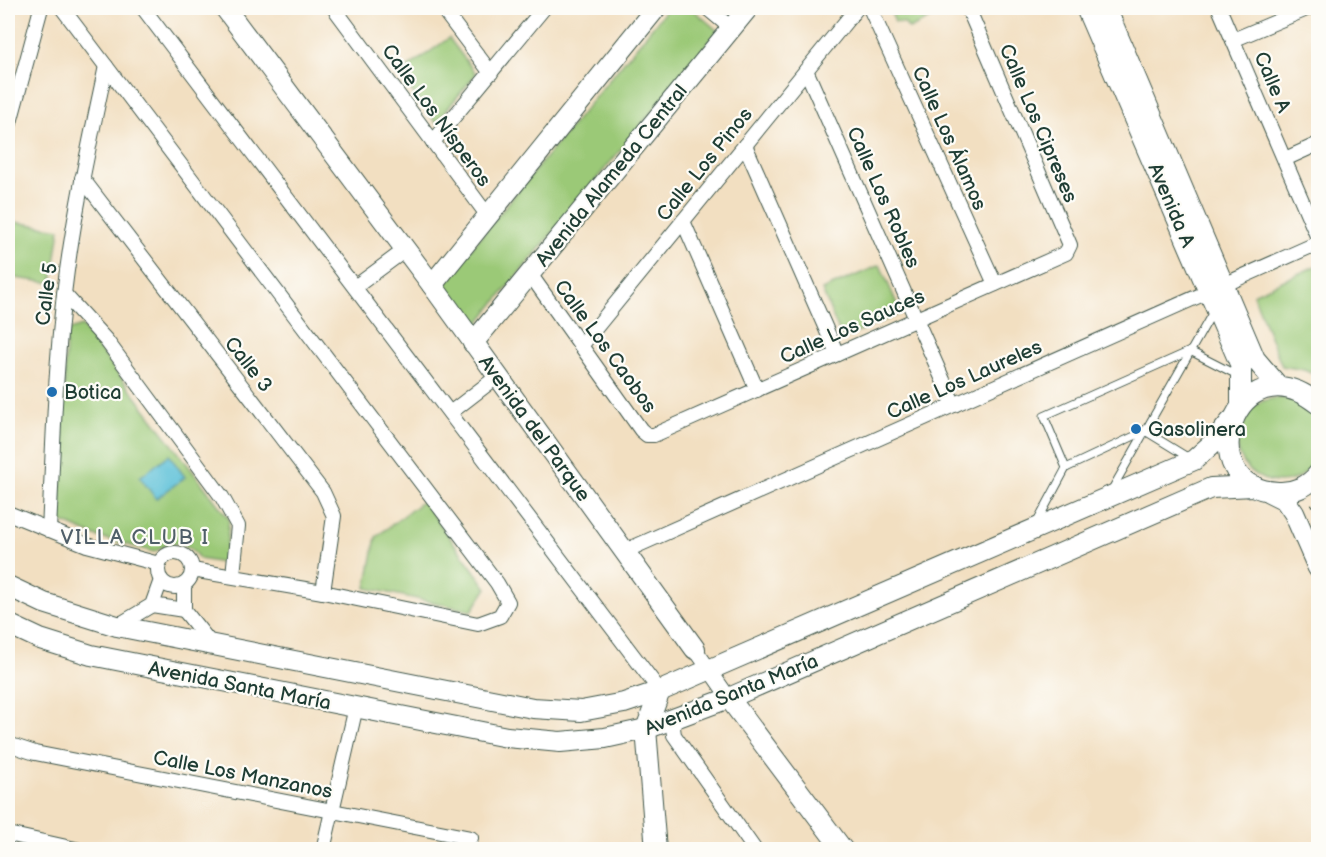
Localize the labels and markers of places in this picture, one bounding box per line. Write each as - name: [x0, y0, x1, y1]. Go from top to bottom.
- place label: Botica: [64, 381, 122, 405]
- marker: Botica: [45, 385, 59, 399]
- place label: Gasolinera: [1148, 418, 1246, 442]
- marker: Gasolinera: [1129, 422, 1143, 436]

